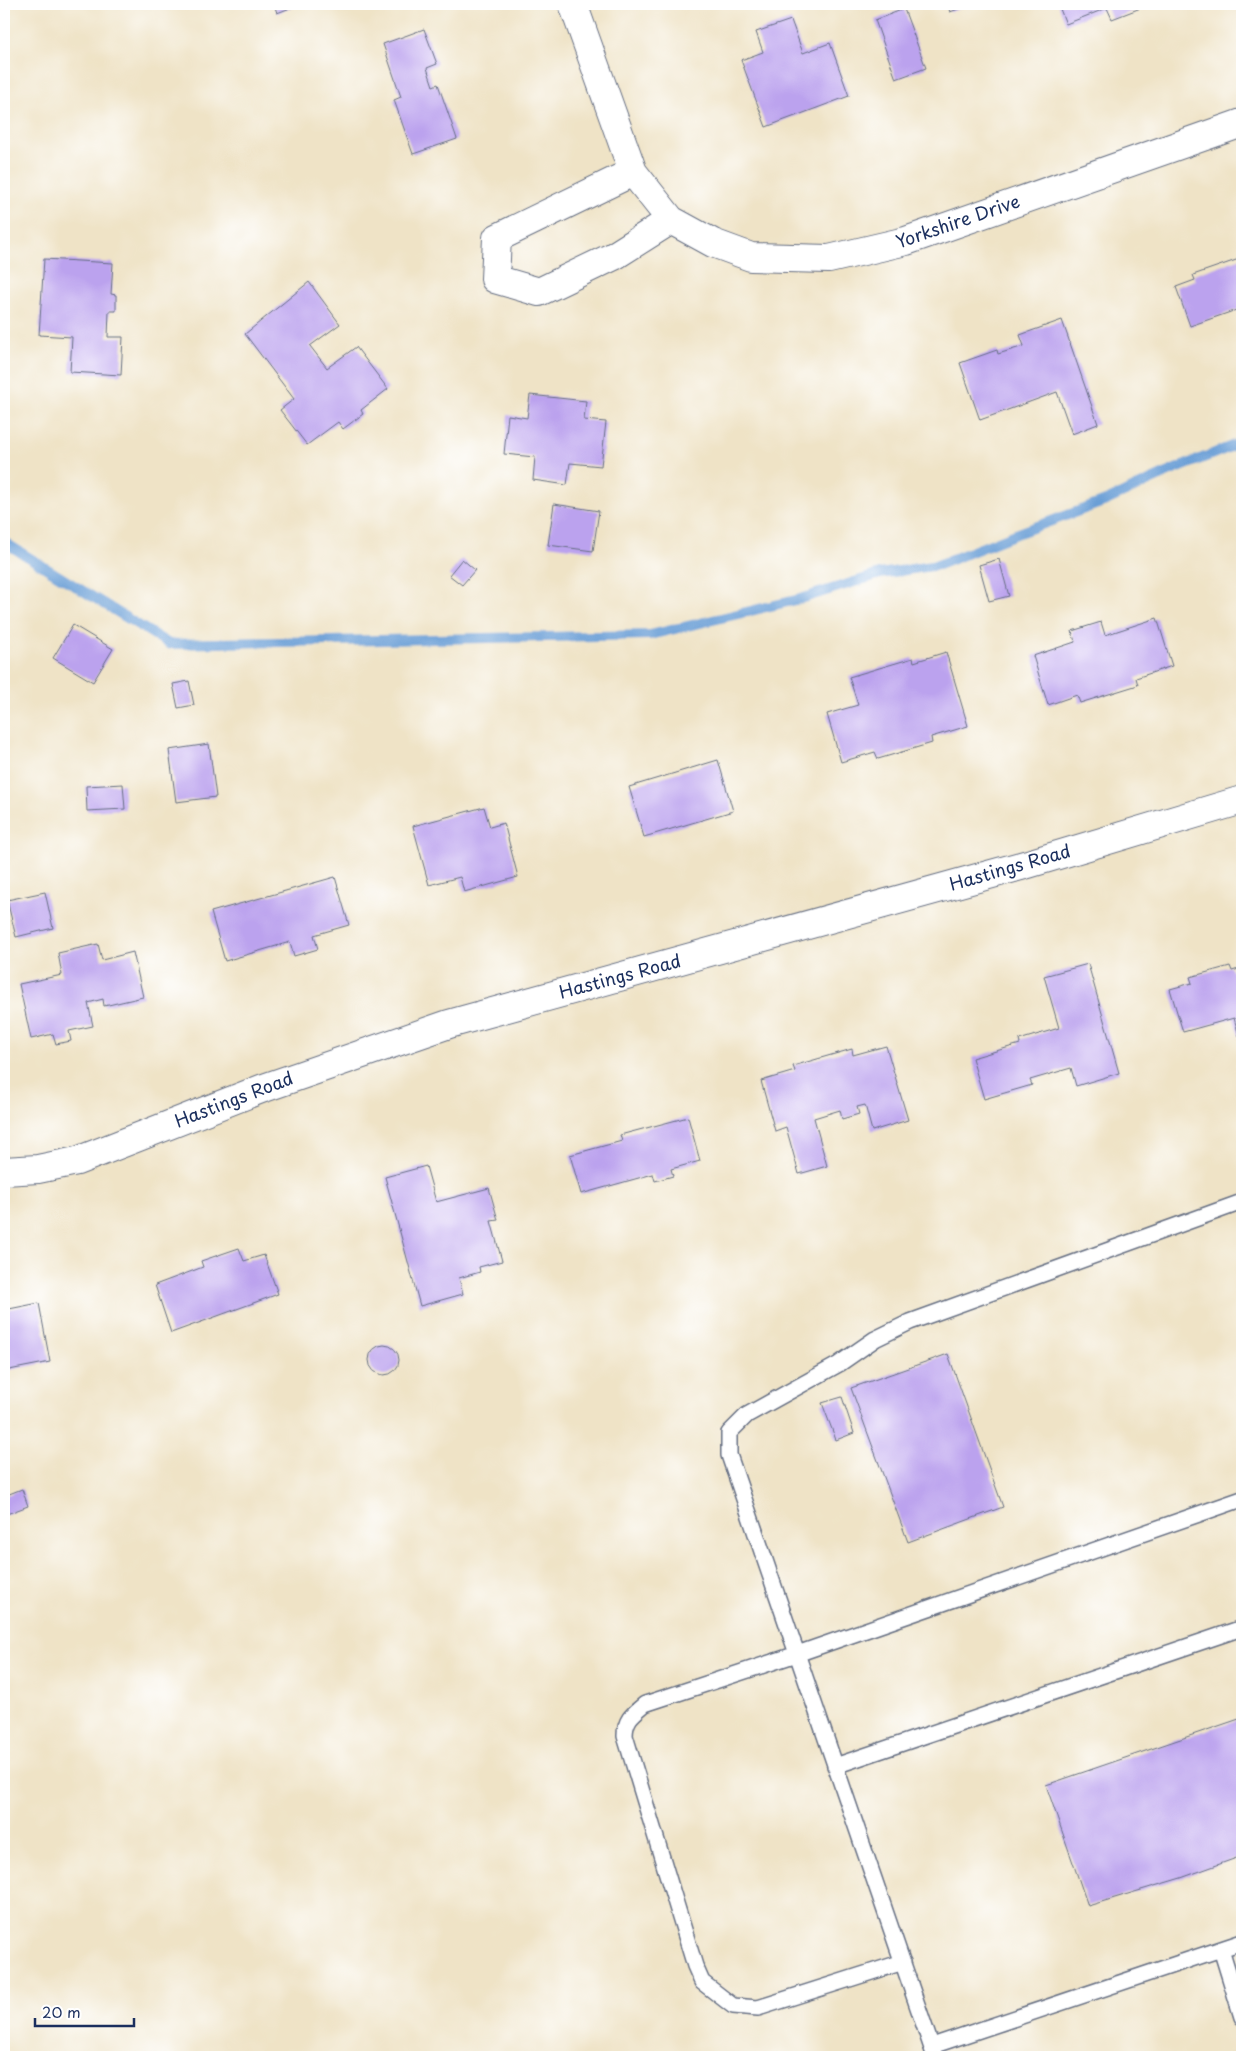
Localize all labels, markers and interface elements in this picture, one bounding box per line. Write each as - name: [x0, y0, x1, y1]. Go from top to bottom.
- street label: Yorkshire Drive: [892, 187, 1023, 254]
- street label: Hastings Road: [946, 836, 1074, 897]
- street label: Hastings Road: [556, 946, 684, 1005]
- street label: Hastings Road: [170, 1064, 297, 1134]
- scale bar: [35, 1996, 134, 2028]
- text: 20 m: [42, 2000, 81, 2023]

